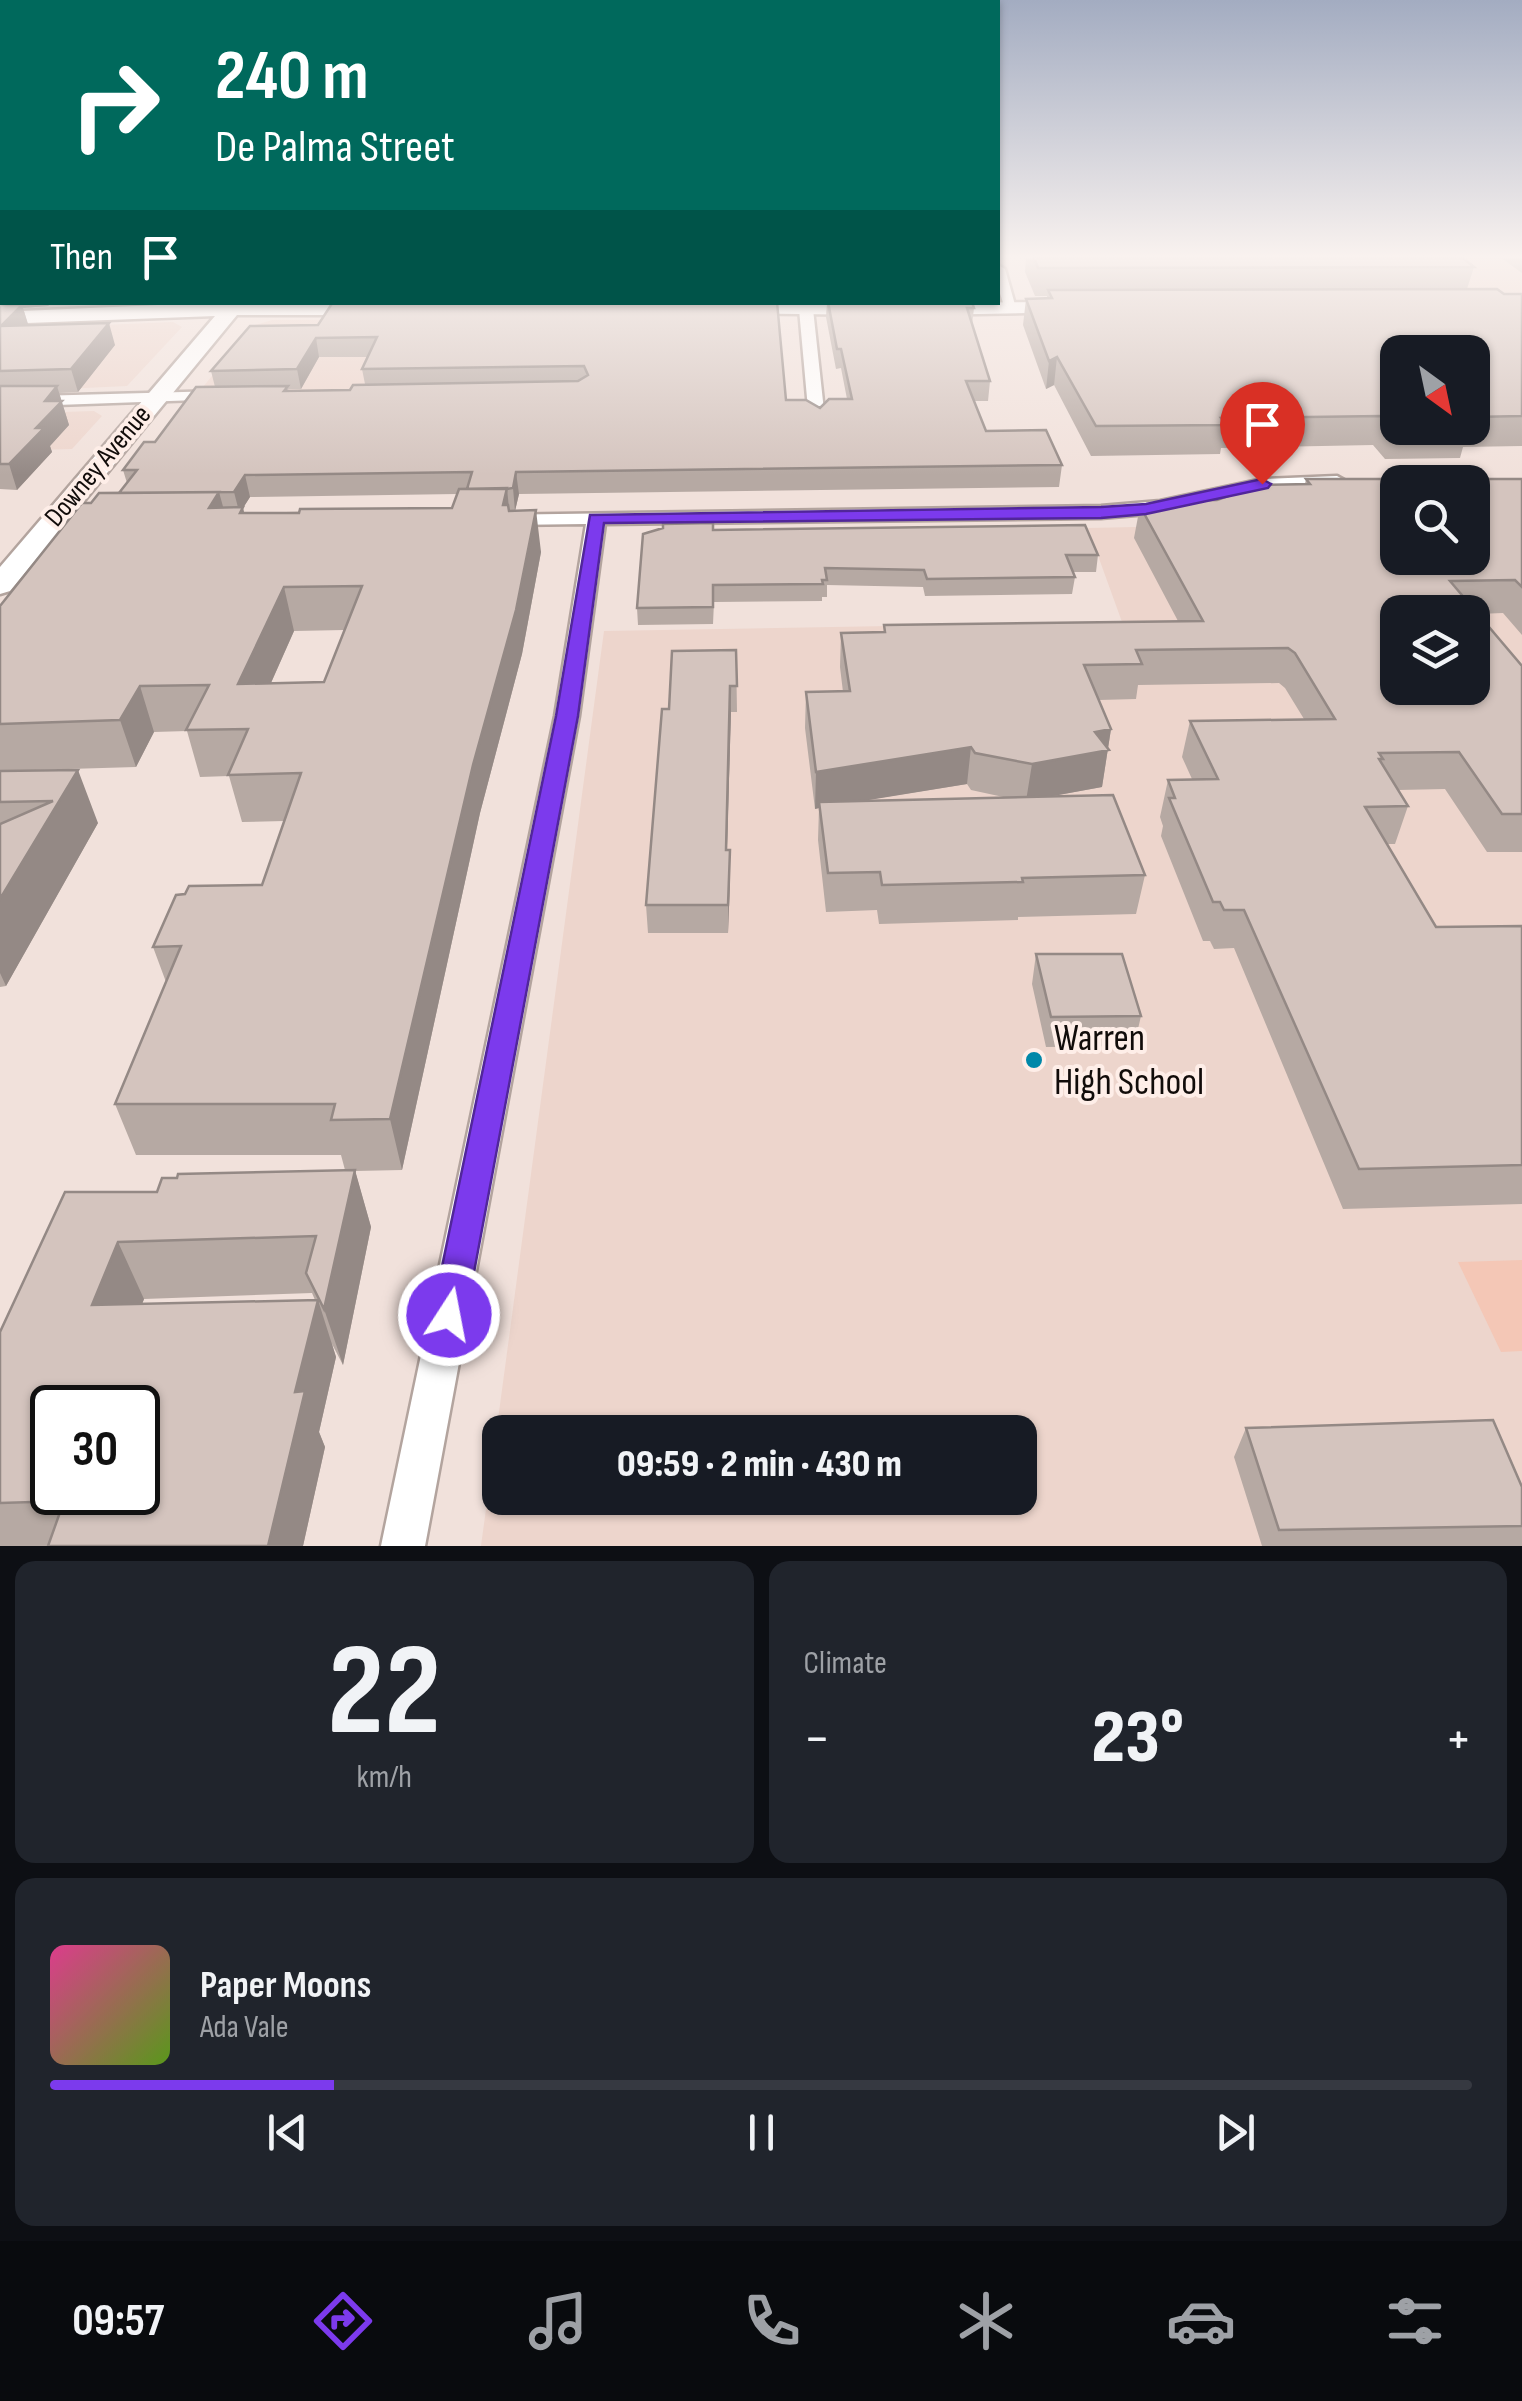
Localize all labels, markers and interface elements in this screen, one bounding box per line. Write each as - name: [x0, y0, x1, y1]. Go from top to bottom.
- text: 240 m: [215, 35, 369, 119]
- icon: right: [50, 40, 180, 170]
- text: De Palma Street: [215, 120, 455, 175]
- icon: arrive: [133, 230, 188, 285]
- text: Then: [50, 235, 113, 280]
- north arrow: [1380, 335, 1490, 445]
- map controls: [1380, 335, 1490, 705]
- pin: [1220, 382, 1305, 485]
- icon: arrive: [1235, 397, 1290, 452]
- street label: Downey Avenue: [38, 399, 158, 533]
- button: search: [1380, 465, 1490, 575]
- button: layers: [1380, 595, 1490, 705]
- place label: Warren High School: [1054, 1016, 1204, 1105]
- marker: Warren High School: [1023, 1049, 1045, 1071]
- position arrow: [397, 1263, 501, 1367]
- speed limit sign: 30: [30, 1385, 160, 1515]
- text: 09:59 · 2 min · 430 m: [617, 1442, 902, 1487]
- text: 22: [327, 1615, 441, 1771]
- text: Climate: [804, 1644, 887, 1683]
- text: 23°: [1092, 1693, 1184, 1784]
- text: −: [804, 1706, 830, 1773]
- text: +: [1445, 1706, 1472, 1773]
- text: km/h: [357, 1758, 412, 1797]
- text: Paper Moons: [200, 1963, 371, 2008]
- text: Ada Vale: [200, 2008, 289, 2047]
- icon: previous: [260, 2105, 315, 2160]
- icon: pause: [734, 2105, 789, 2160]
- icon: next: [1208, 2105, 1263, 2160]
- icon: directions: [308, 2286, 378, 2356]
- icon: music: [523, 2286, 593, 2356]
- icon: phone: [737, 2286, 807, 2356]
- icon: climate: [951, 2286, 1021, 2356]
- icon: car: [1166, 2286, 1236, 2356]
- icon: filters: [1380, 2286, 1450, 2356]
- text: 09:57: [72, 2294, 164, 2349]

